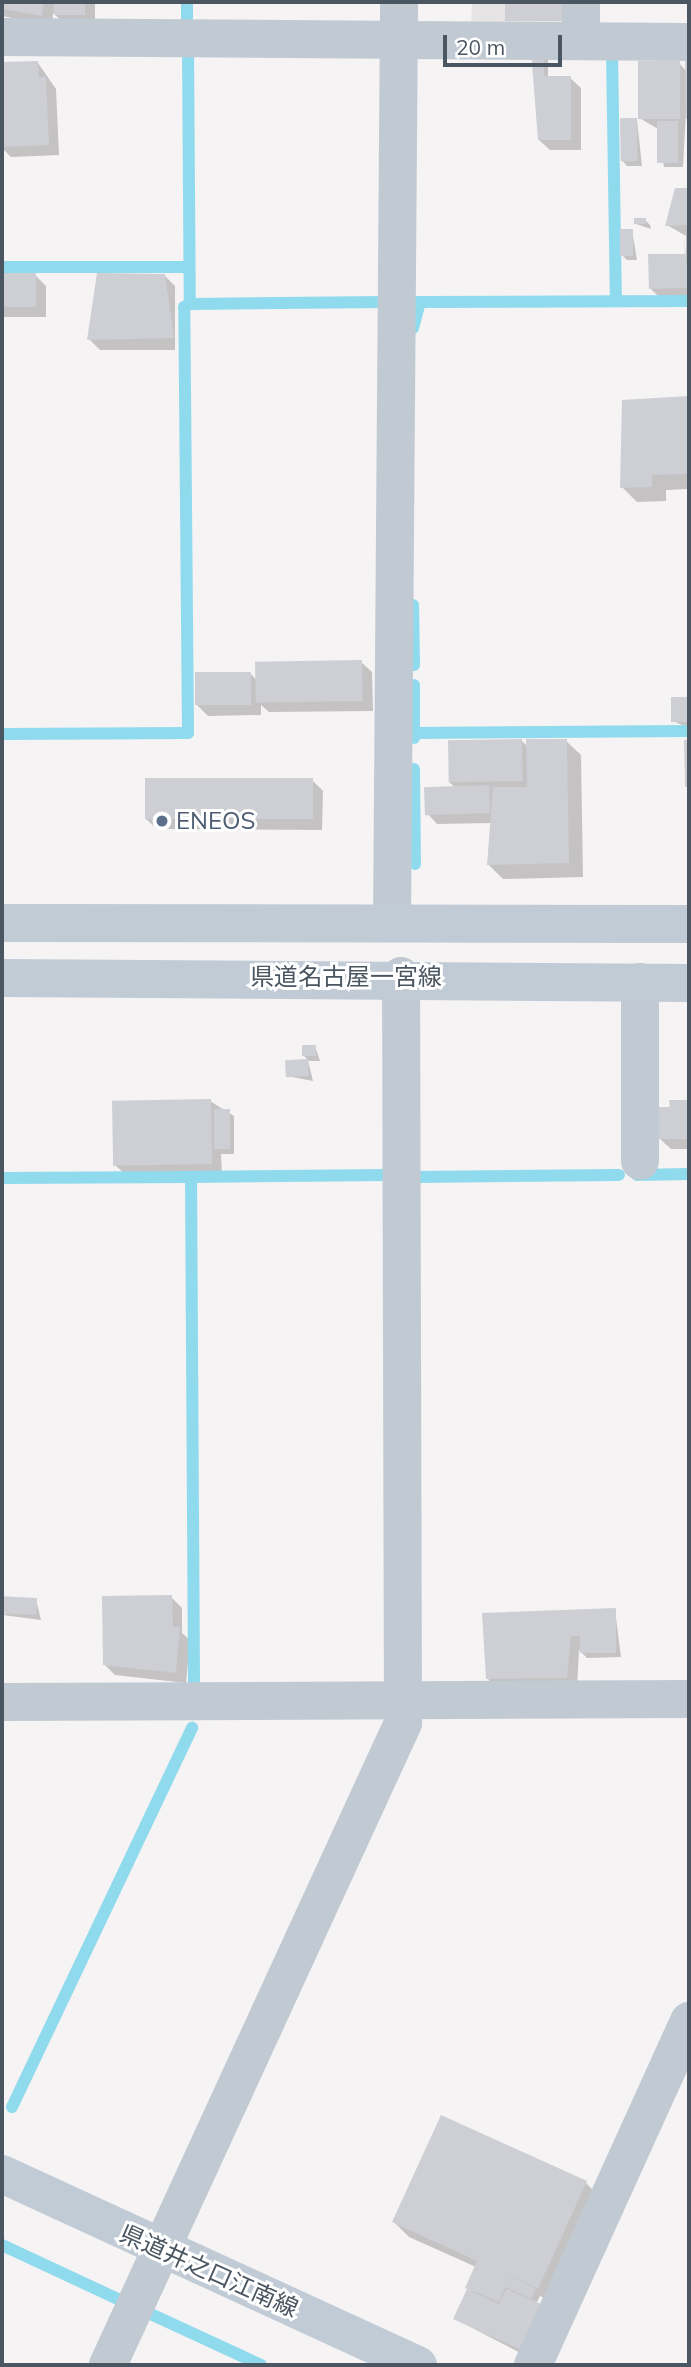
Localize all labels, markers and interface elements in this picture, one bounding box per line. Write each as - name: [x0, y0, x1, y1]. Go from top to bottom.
- scale bar: [446, 21, 565, 65]
- text: 20 m: [456, 34, 505, 60]
- place label: ENEOS: [176, 807, 256, 835]
- marker: ENEOS: [154, 813, 170, 829]
- street label: 県道名古屋一宮線: [250, 963, 442, 991]
- street label: 県道井之口江南線: [115, 2219, 303, 2323]

